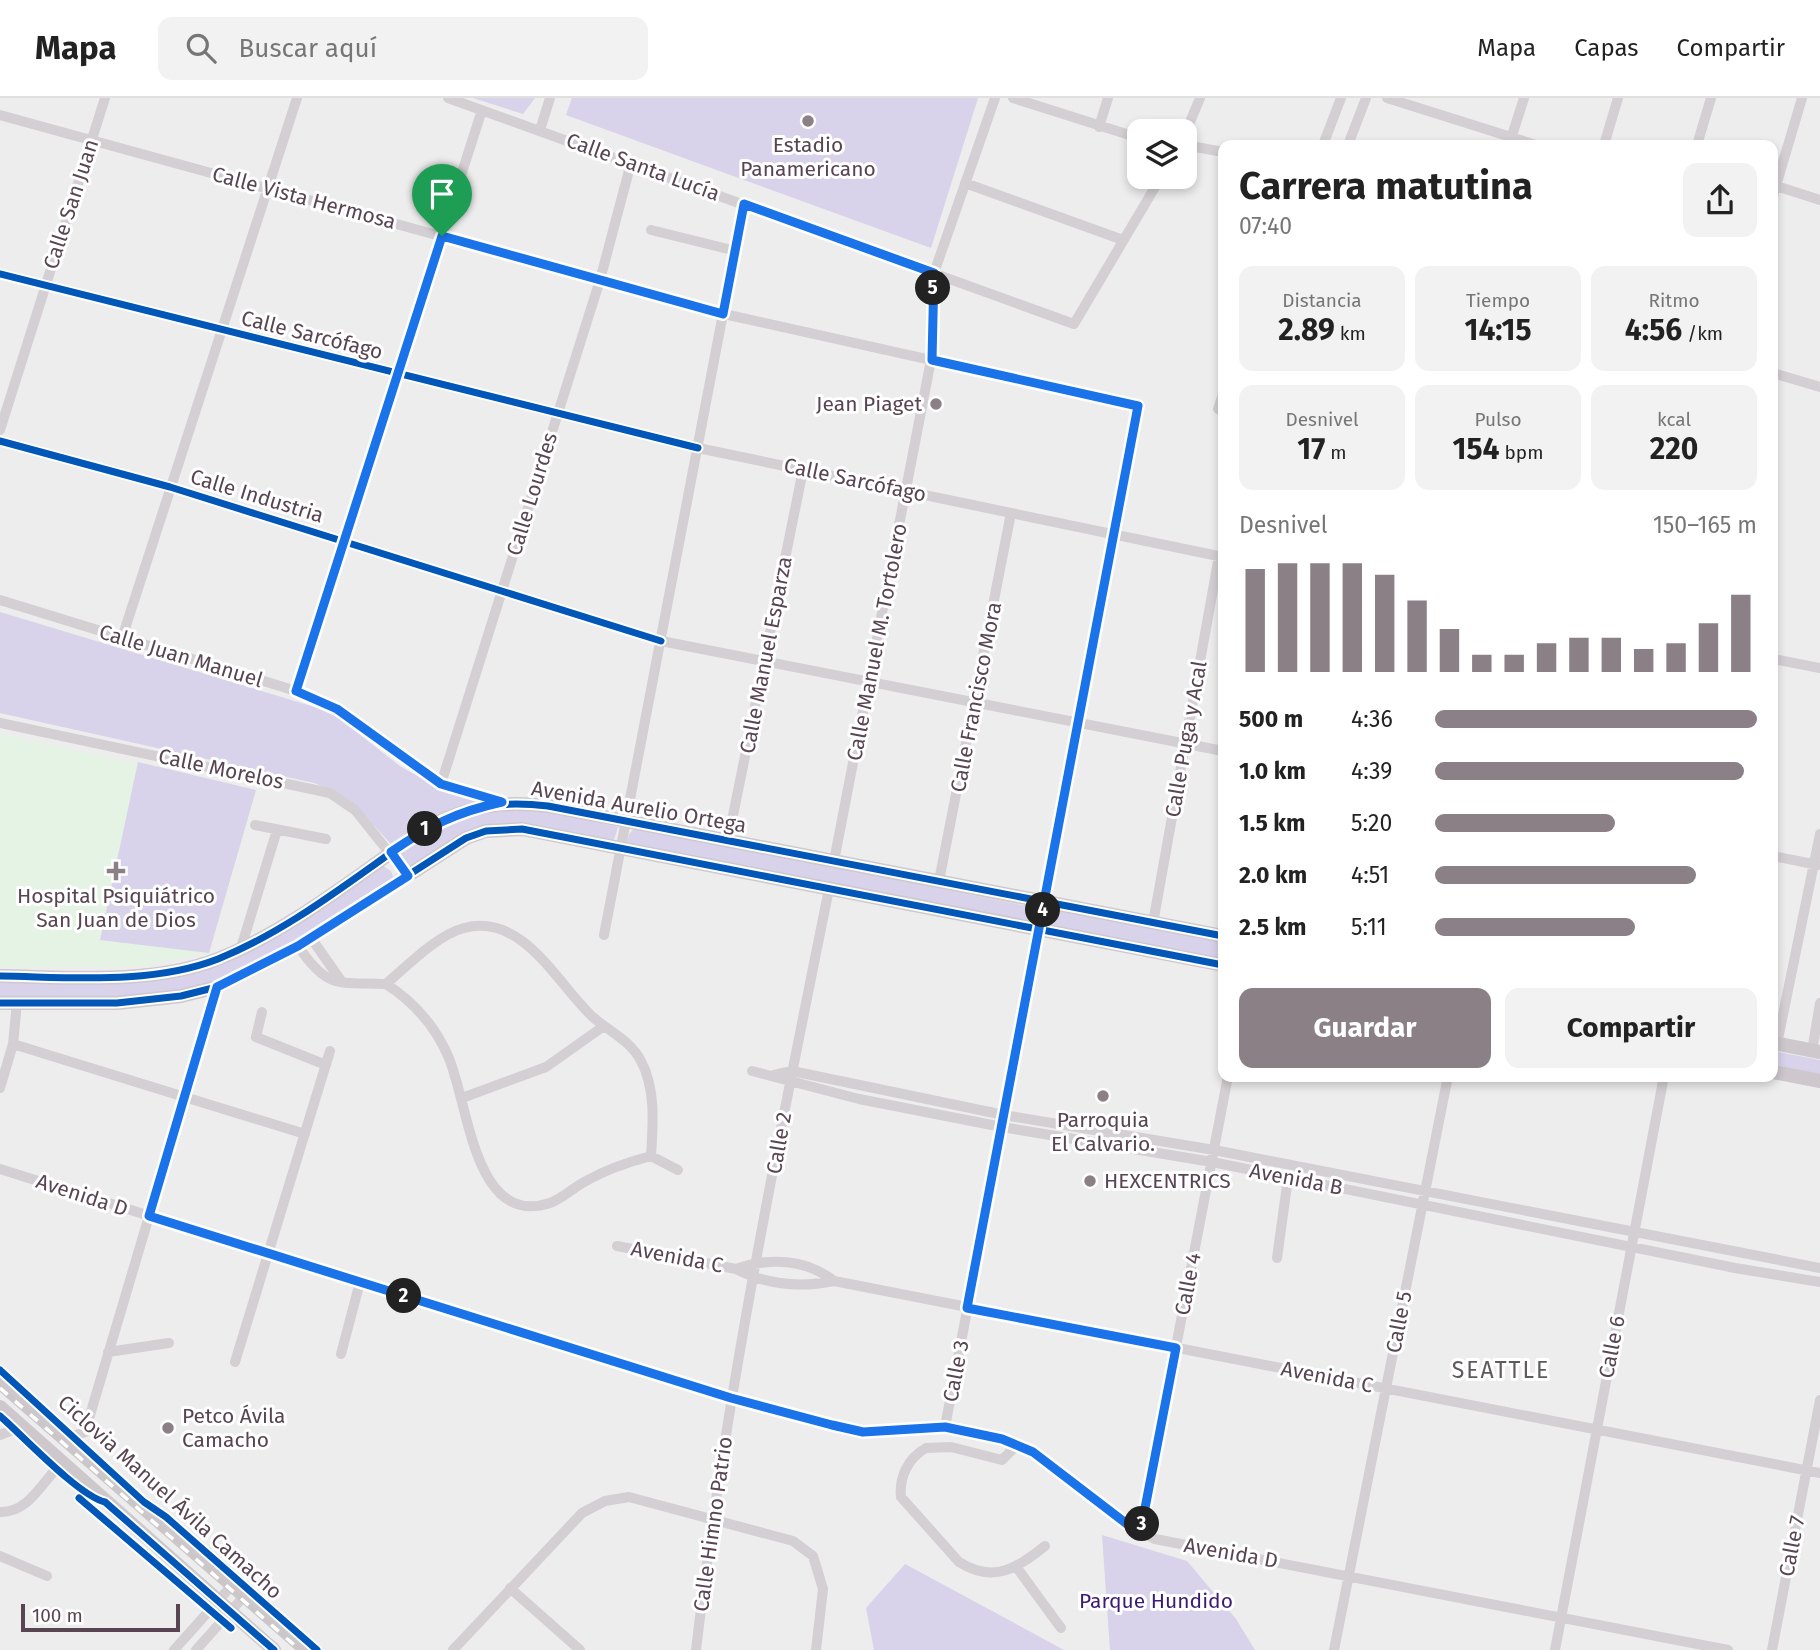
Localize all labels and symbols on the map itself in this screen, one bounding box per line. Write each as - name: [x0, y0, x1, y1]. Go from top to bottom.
- marker: Estadio Panamericano: [800, 113, 816, 129]
- street label: Calle Santa Lucía: [563, 127, 723, 207]
- place label: Estadio Panamericano: [740, 132, 876, 182]
- street label: Calle San Juan: [38, 136, 104, 272]
- street label: Calle Vista Hermosa: [209, 161, 399, 235]
- pin: [412, 164, 472, 236]
- pin: 5: [916, 270, 950, 306]
- street label: Calle Sarcófago: [239, 305, 385, 365]
- place label: Jean Piaget: [816, 391, 922, 417]
- marker: Jean Piaget: [928, 396, 944, 412]
- street label: Calle Lourdes: [501, 429, 563, 559]
- street label: Calle Sarcófago: [781, 452, 929, 508]
- street label: Calle Industria: [187, 463, 327, 529]
- street label: Calle Manuel M. Tortolero: [841, 521, 913, 763]
- street label: Calle Manuel Esparza: [734, 554, 798, 756]
- street label: Calle Francisco Mora: [945, 600, 1007, 794]
- street label: Calle Juan Manuel: [96, 619, 266, 693]
- street label: Calle Puga y Acal: [1159, 659, 1213, 819]
- street label: Calle Morelos: [156, 743, 286, 795]
- street label: Avenida Aurelio Ortega: [529, 775, 749, 839]
- pin: 1: [408, 812, 442, 846]
- marker: Hospital Psiquiátrico San Juan de Dios: [106, 861, 126, 881]
- place label: Hospital Psiquiátrico San Juan de Dios: [17, 883, 215, 933]
- pin: 4: [1026, 892, 1060, 928]
- marker: Parroquia El Calvario.: [1095, 1088, 1111, 1104]
- place label: Parroquia El Calvario.: [1051, 1107, 1155, 1157]
- street label: Calle 2: [761, 1110, 797, 1176]
- street label: Avenida B: [1247, 1157, 1345, 1201]
- street label: Avenida D: [33, 1168, 131, 1222]
- place label: HEXCENTRICS: [1104, 1168, 1231, 1194]
- marker: HEXCENTRICS: [1082, 1173, 1098, 1189]
- street label: Avenida C: [629, 1235, 725, 1279]
- street label: Calle 4: [1169, 1251, 1207, 1317]
- pin: 2: [386, 1278, 422, 1314]
- street label: Calle 5: [1380, 1289, 1418, 1355]
- street label: Calle 6: [1593, 1314, 1631, 1380]
- street label: Calle 3: [937, 1338, 975, 1404]
- street label: Avenida C: [1279, 1355, 1375, 1399]
- district label: SEATTLE: [1452, 1356, 1550, 1384]
- street label: Ciclovia Manuel Ávila Camacho: [52, 1389, 288, 1605]
- place label: Petco Ávila Camacho: [182, 1403, 286, 1453]
- marker: Petco Ávila Camacho: [160, 1420, 176, 1436]
- street label: Calle Himno Patrio: [688, 1435, 738, 1613]
- pin: 3: [1124, 1506, 1160, 1542]
- street label: Calle 7: [1773, 1513, 1811, 1579]
- street label: Avenida D: [1182, 1532, 1280, 1574]
- park label: Parque Hundido: [1079, 1588, 1233, 1614]
- scale bar: [21, 1601, 180, 1633]

